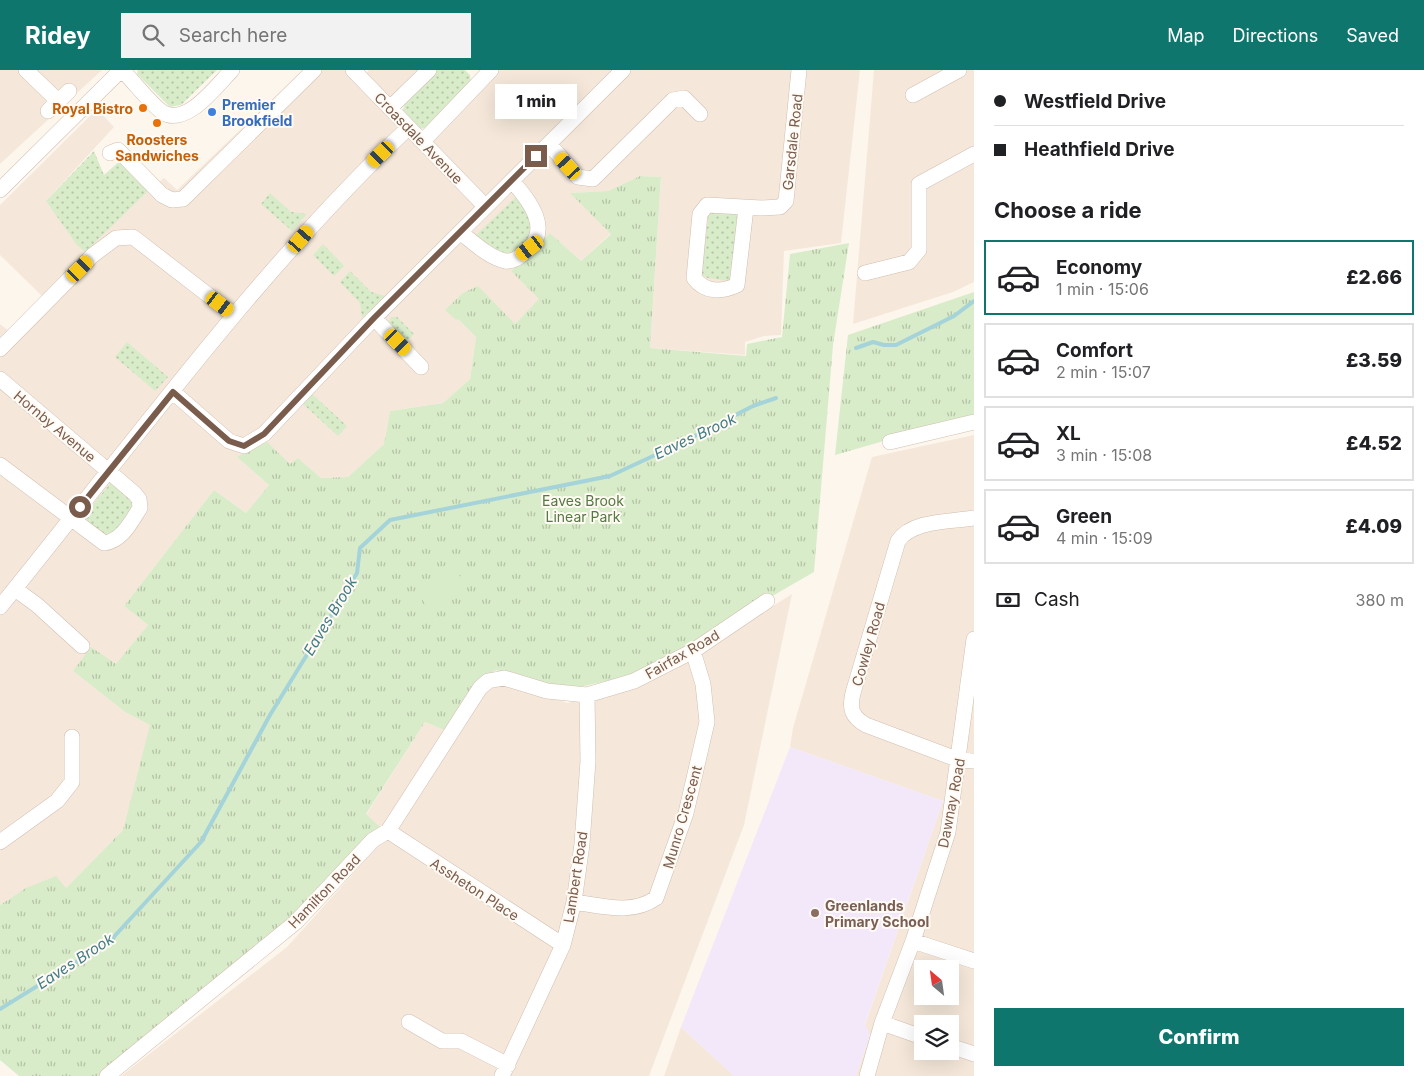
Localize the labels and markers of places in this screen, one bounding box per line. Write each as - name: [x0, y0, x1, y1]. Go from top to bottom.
- place label: Premier Brookfield: [222, 96, 292, 129]
- place label: Royal Bistro: [52, 100, 133, 117]
- marker: Royal Bistro: [137, 102, 149, 114]
- marker: Premier Brookfield: [206, 106, 218, 118]
- marker: Roosters Sandwiches: [151, 117, 163, 129]
- place label: Roosters Sandwiches: [115, 131, 199, 164]
- place label: Greenlands Primary School: [825, 897, 929, 930]
- marker: Greenlands Primary School: [809, 907, 821, 919]

